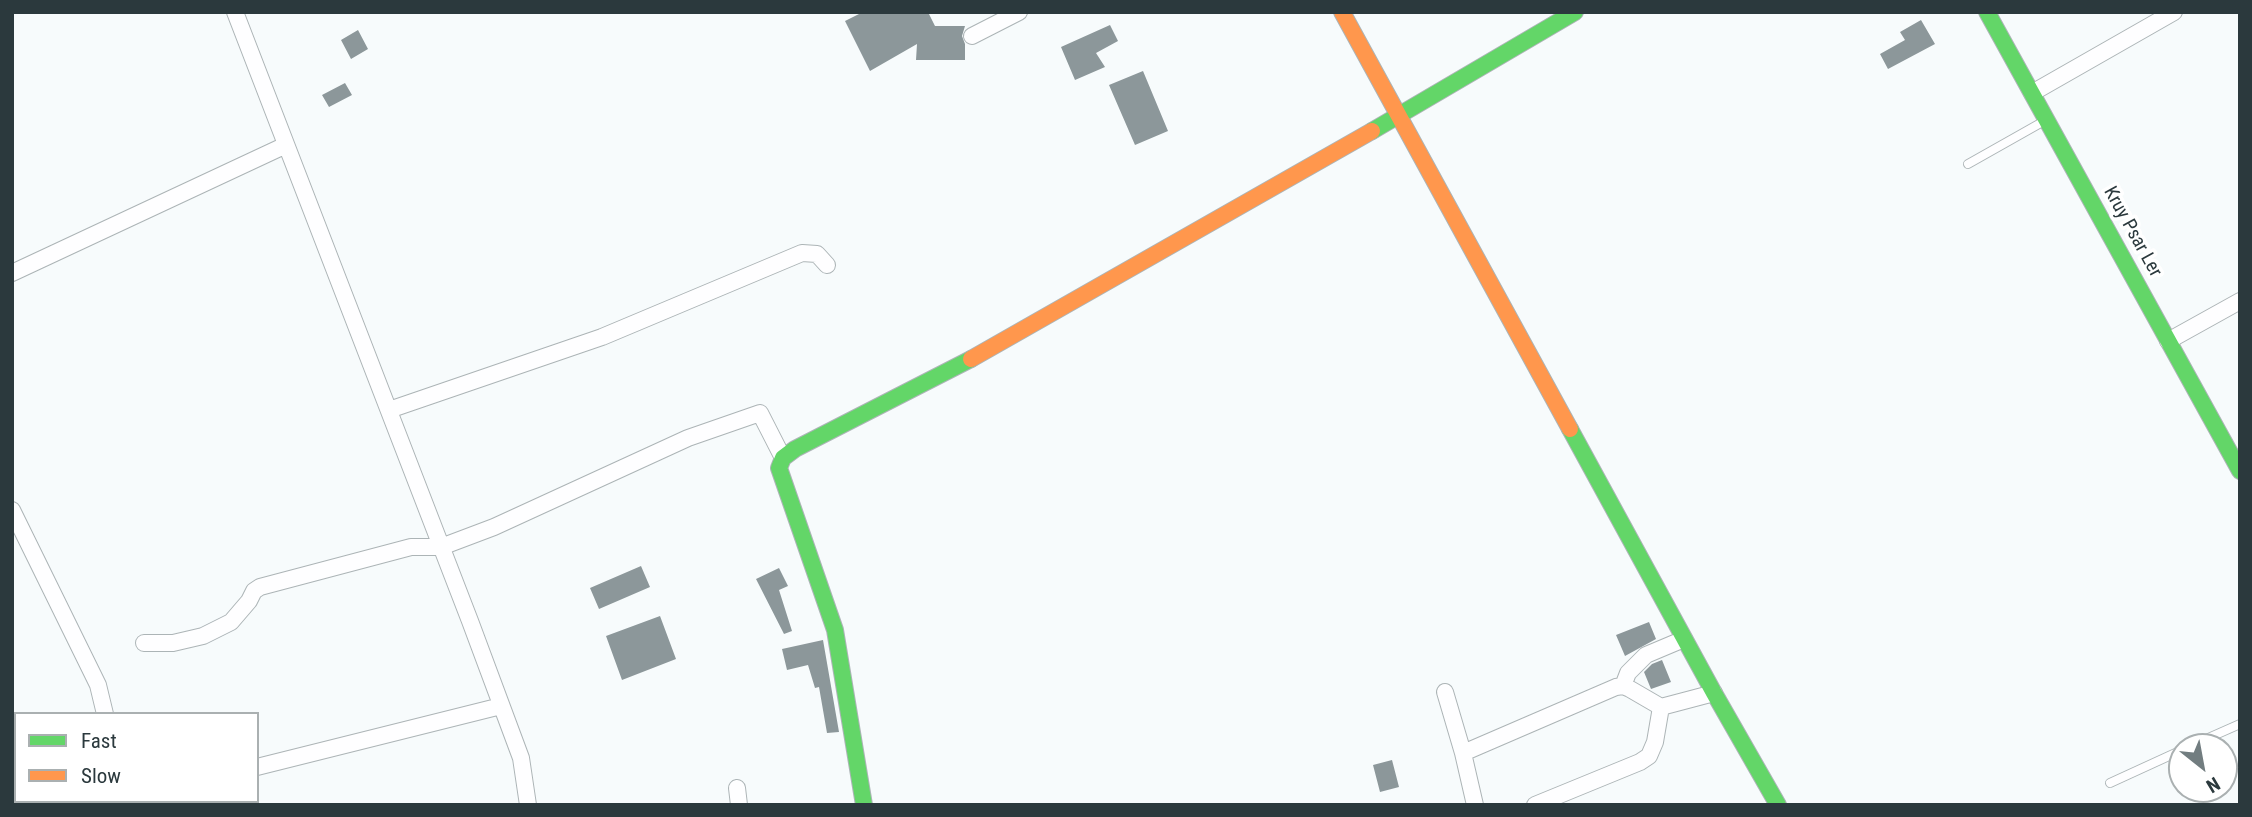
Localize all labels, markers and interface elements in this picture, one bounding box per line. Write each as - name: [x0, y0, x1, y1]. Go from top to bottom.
- street label: Kruy Psar Ler: [2098, 183, 2166, 281]
- legend: [14, 712, 259, 803]
- text: Fast: [81, 729, 117, 753]
- north arrow: [2168, 733, 2238, 803]
- text: Slow: [81, 764, 121, 788]
- text: N: [2202, 772, 2224, 798]

